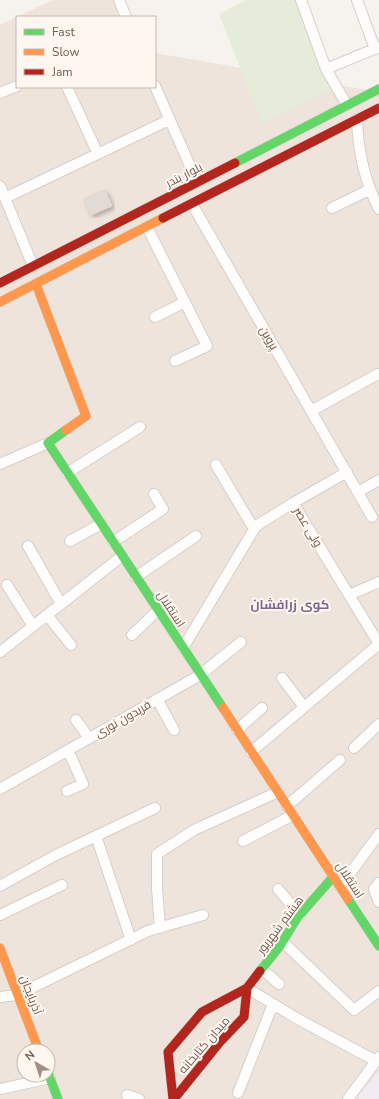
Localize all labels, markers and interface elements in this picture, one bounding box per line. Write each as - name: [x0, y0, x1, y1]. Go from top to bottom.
- legend: [16, 16, 156, 88]
- text: Fast: [52, 24, 75, 40]
- text: Slow: [52, 44, 80, 60]
- text: Jam: [51, 64, 73, 80]
- street label: بلوار بندر: [162, 159, 205, 192]
- street label: پروین: [255, 323, 283, 354]
- street label: ولی عصر: [289, 503, 326, 550]
- street label: استقلال: [153, 588, 189, 630]
- district label: کوی زرافشان: [251, 596, 329, 614]
- street label: فریدون نوری: [92, 697, 154, 741]
- street label: استقلال: [332, 859, 368, 901]
- street label: هشتم شهریور: [252, 893, 307, 958]
- street label: آذربایجان: [16, 973, 46, 1018]
- street label: میدان کتابخانه: [175, 1013, 233, 1077]
- north arrow: [16, 1043, 56, 1083]
- text: N: [22, 1047, 38, 1064]

